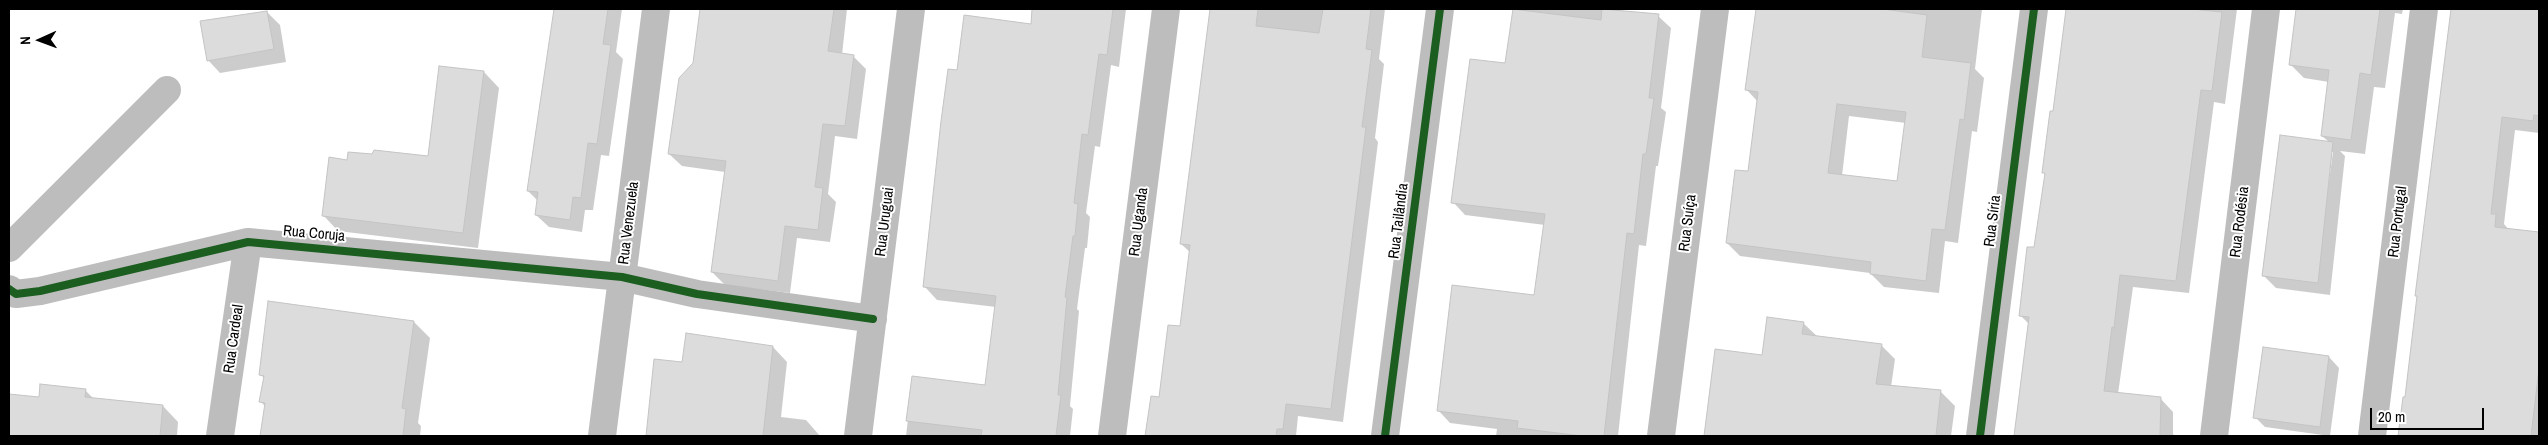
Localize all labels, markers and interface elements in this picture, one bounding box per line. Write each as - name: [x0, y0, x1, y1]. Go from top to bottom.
- north arrow: [15, 15, 65, 65]
- text: N: [16, 36, 34, 45]
- street label: Rua Venezuela: [615, 180, 643, 266]
- street label: Rua Tailândia: [1385, 182, 1413, 260]
- street label: Rua Rodésia: [2227, 185, 2253, 259]
- street label: Rua Portugal: [2385, 185, 2411, 259]
- street label: Rua Uruguai: [872, 186, 898, 258]
- street label: Rua Uganda: [1126, 187, 1152, 257]
- street label: Rua Suíça: [1676, 193, 1700, 253]
- street label: Rua Síria: [1981, 194, 2005, 248]
- street label: Rua Coruja: [282, 222, 346, 246]
- street label: Rua Cardeal: [220, 304, 248, 374]
- scale bar: [2373, 398, 2487, 430]
- text: 20 m: [2378, 406, 2405, 427]

